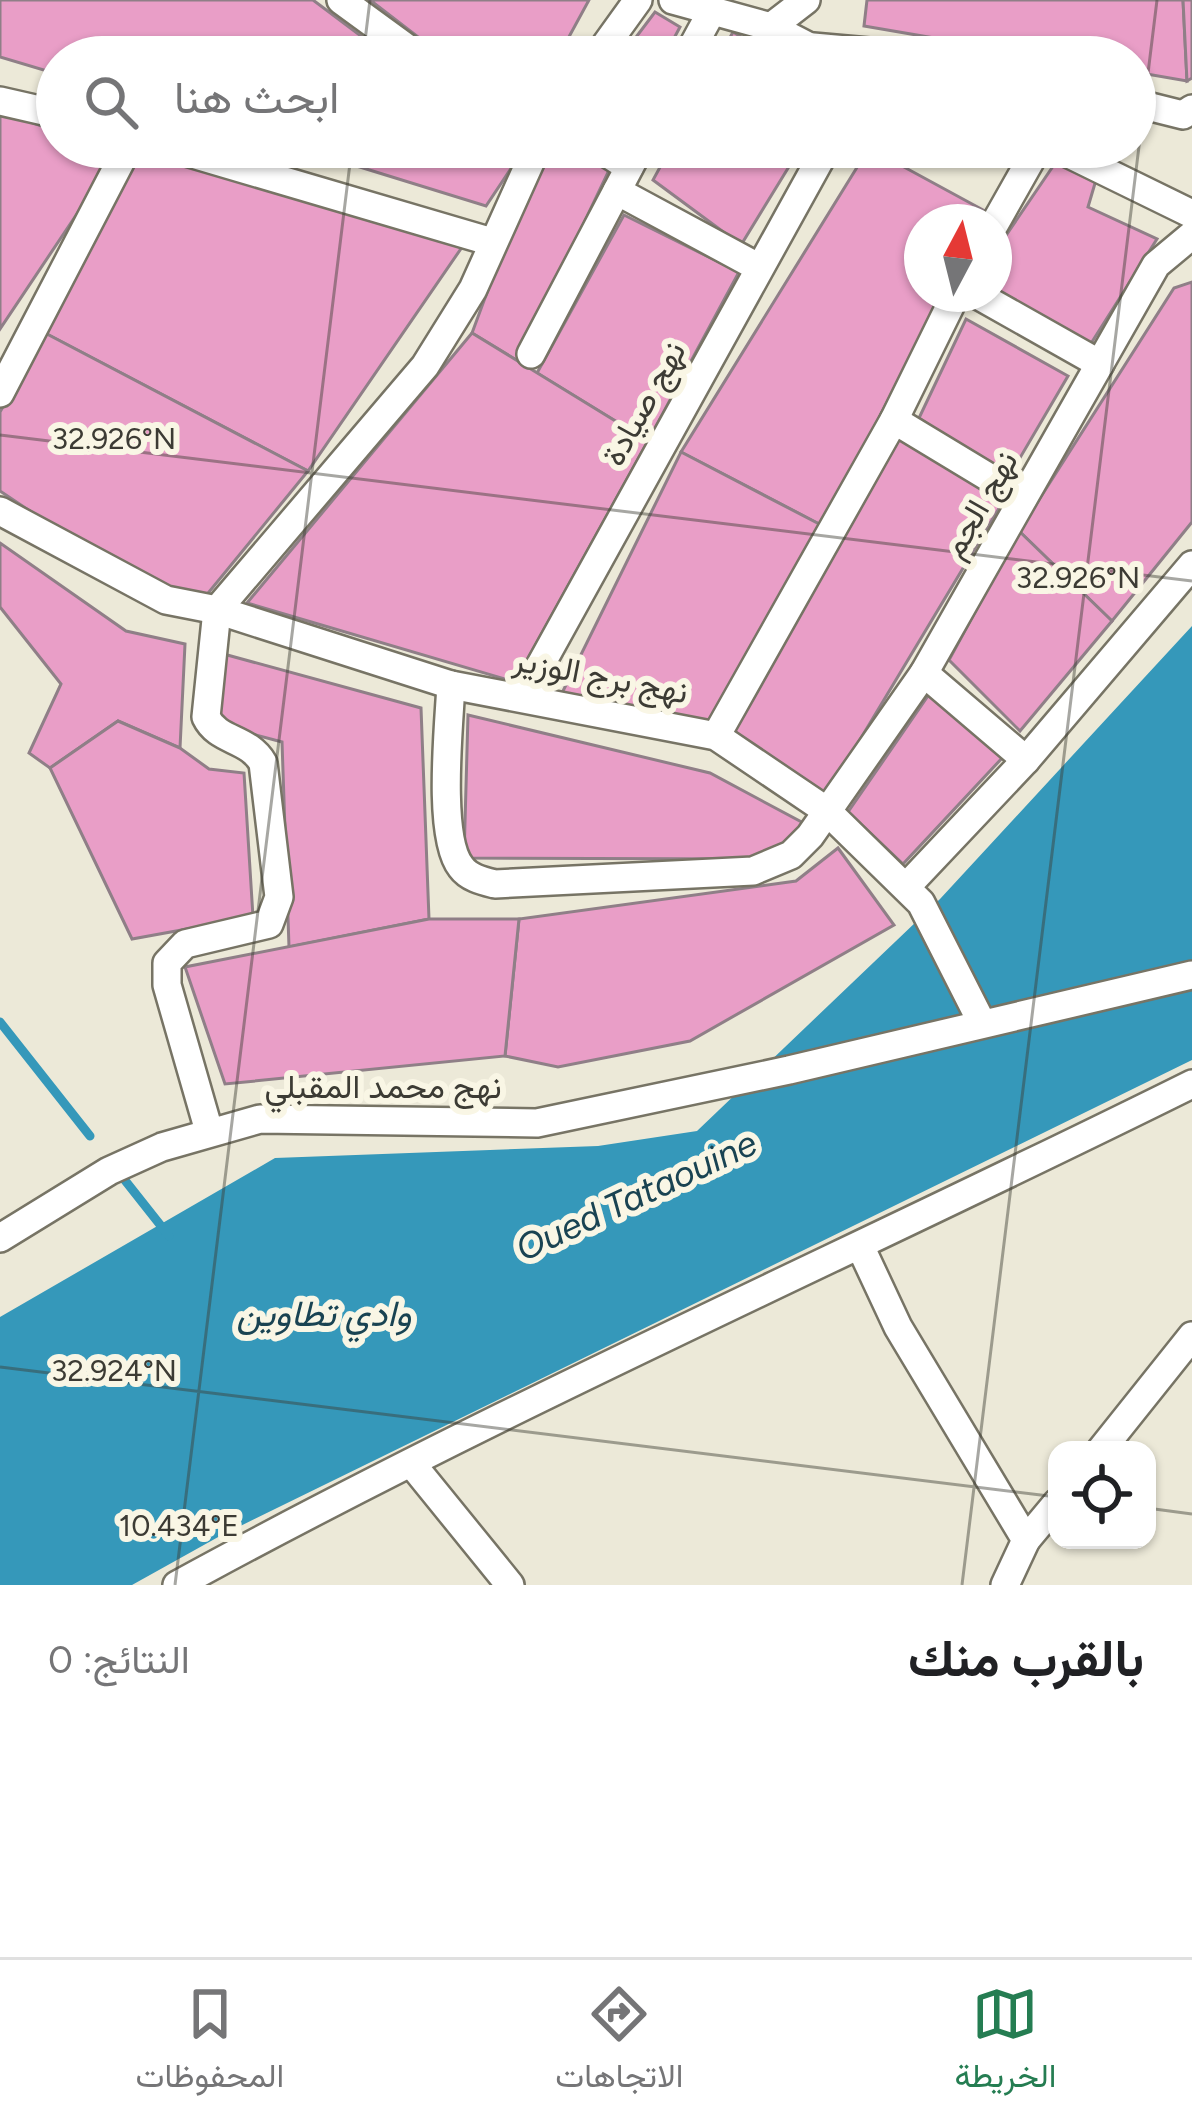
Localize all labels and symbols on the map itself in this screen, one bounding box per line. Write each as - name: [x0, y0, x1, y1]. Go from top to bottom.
- north arrow: [904, 204, 1012, 312]
- street label: نهج صيادة: [593, 334, 696, 474]
- text: 32.926°N: [52, 420, 176, 457]
- street label: نهج الجم: [933, 444, 1028, 566]
- text: 32.926°N: [1016, 559, 1140, 596]
- street label: نهج برج الوزير: [509, 639, 691, 714]
- street label: نهج محمد المقبلي: [264, 1067, 502, 1113]
- water label: Oued Tataouine: [509, 1121, 764, 1270]
- water label: وادي تطاوين: [236, 1292, 412, 1343]
- text: 32.924°N: [51, 1352, 177, 1389]
- text: 10.434°E: [119, 1507, 239, 1544]

